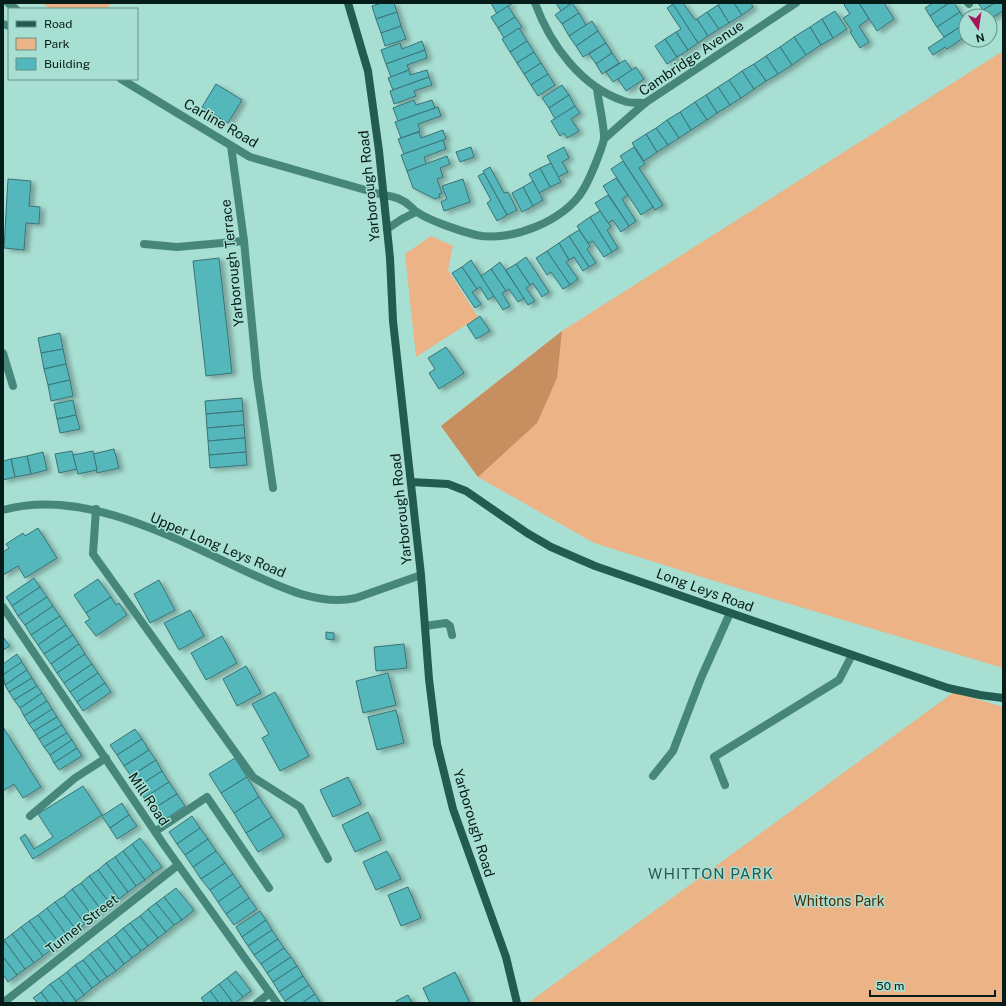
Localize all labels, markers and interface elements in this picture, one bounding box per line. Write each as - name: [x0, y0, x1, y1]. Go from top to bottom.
- legend: [8, 8, 138, 80]
- north arrow: [958, 8, 998, 48]
- text: Road: [44, 17, 72, 31]
- street label: Cambridge Avenue: [636, 17, 746, 99]
- text: N: [975, 31, 986, 45]
- text: Park: [44, 37, 70, 51]
- text: Building: [44, 57, 90, 71]
- street label: Carline Road: [181, 95, 261, 151]
- street label: Yarborough Road: [355, 130, 383, 242]
- street label: Yarborough Terrace: [217, 199, 247, 327]
- street label: Yarborough Road: [387, 453, 415, 565]
- street label: Upper Long Leys Road: [148, 509, 288, 581]
- street label: Long Leys Road: [654, 565, 756, 615]
- street label: Yarborough Road: [450, 767, 498, 879]
- street label: Mill Road: [125, 769, 173, 829]
- district label: WHITTON PARK: [648, 865, 774, 882]
- street label: Turner Street: [43, 891, 121, 957]
- park label: Whittons Park: [793, 893, 885, 909]
- scale bar: [870, 972, 995, 998]
- text: 50 m: [876, 979, 904, 993]

